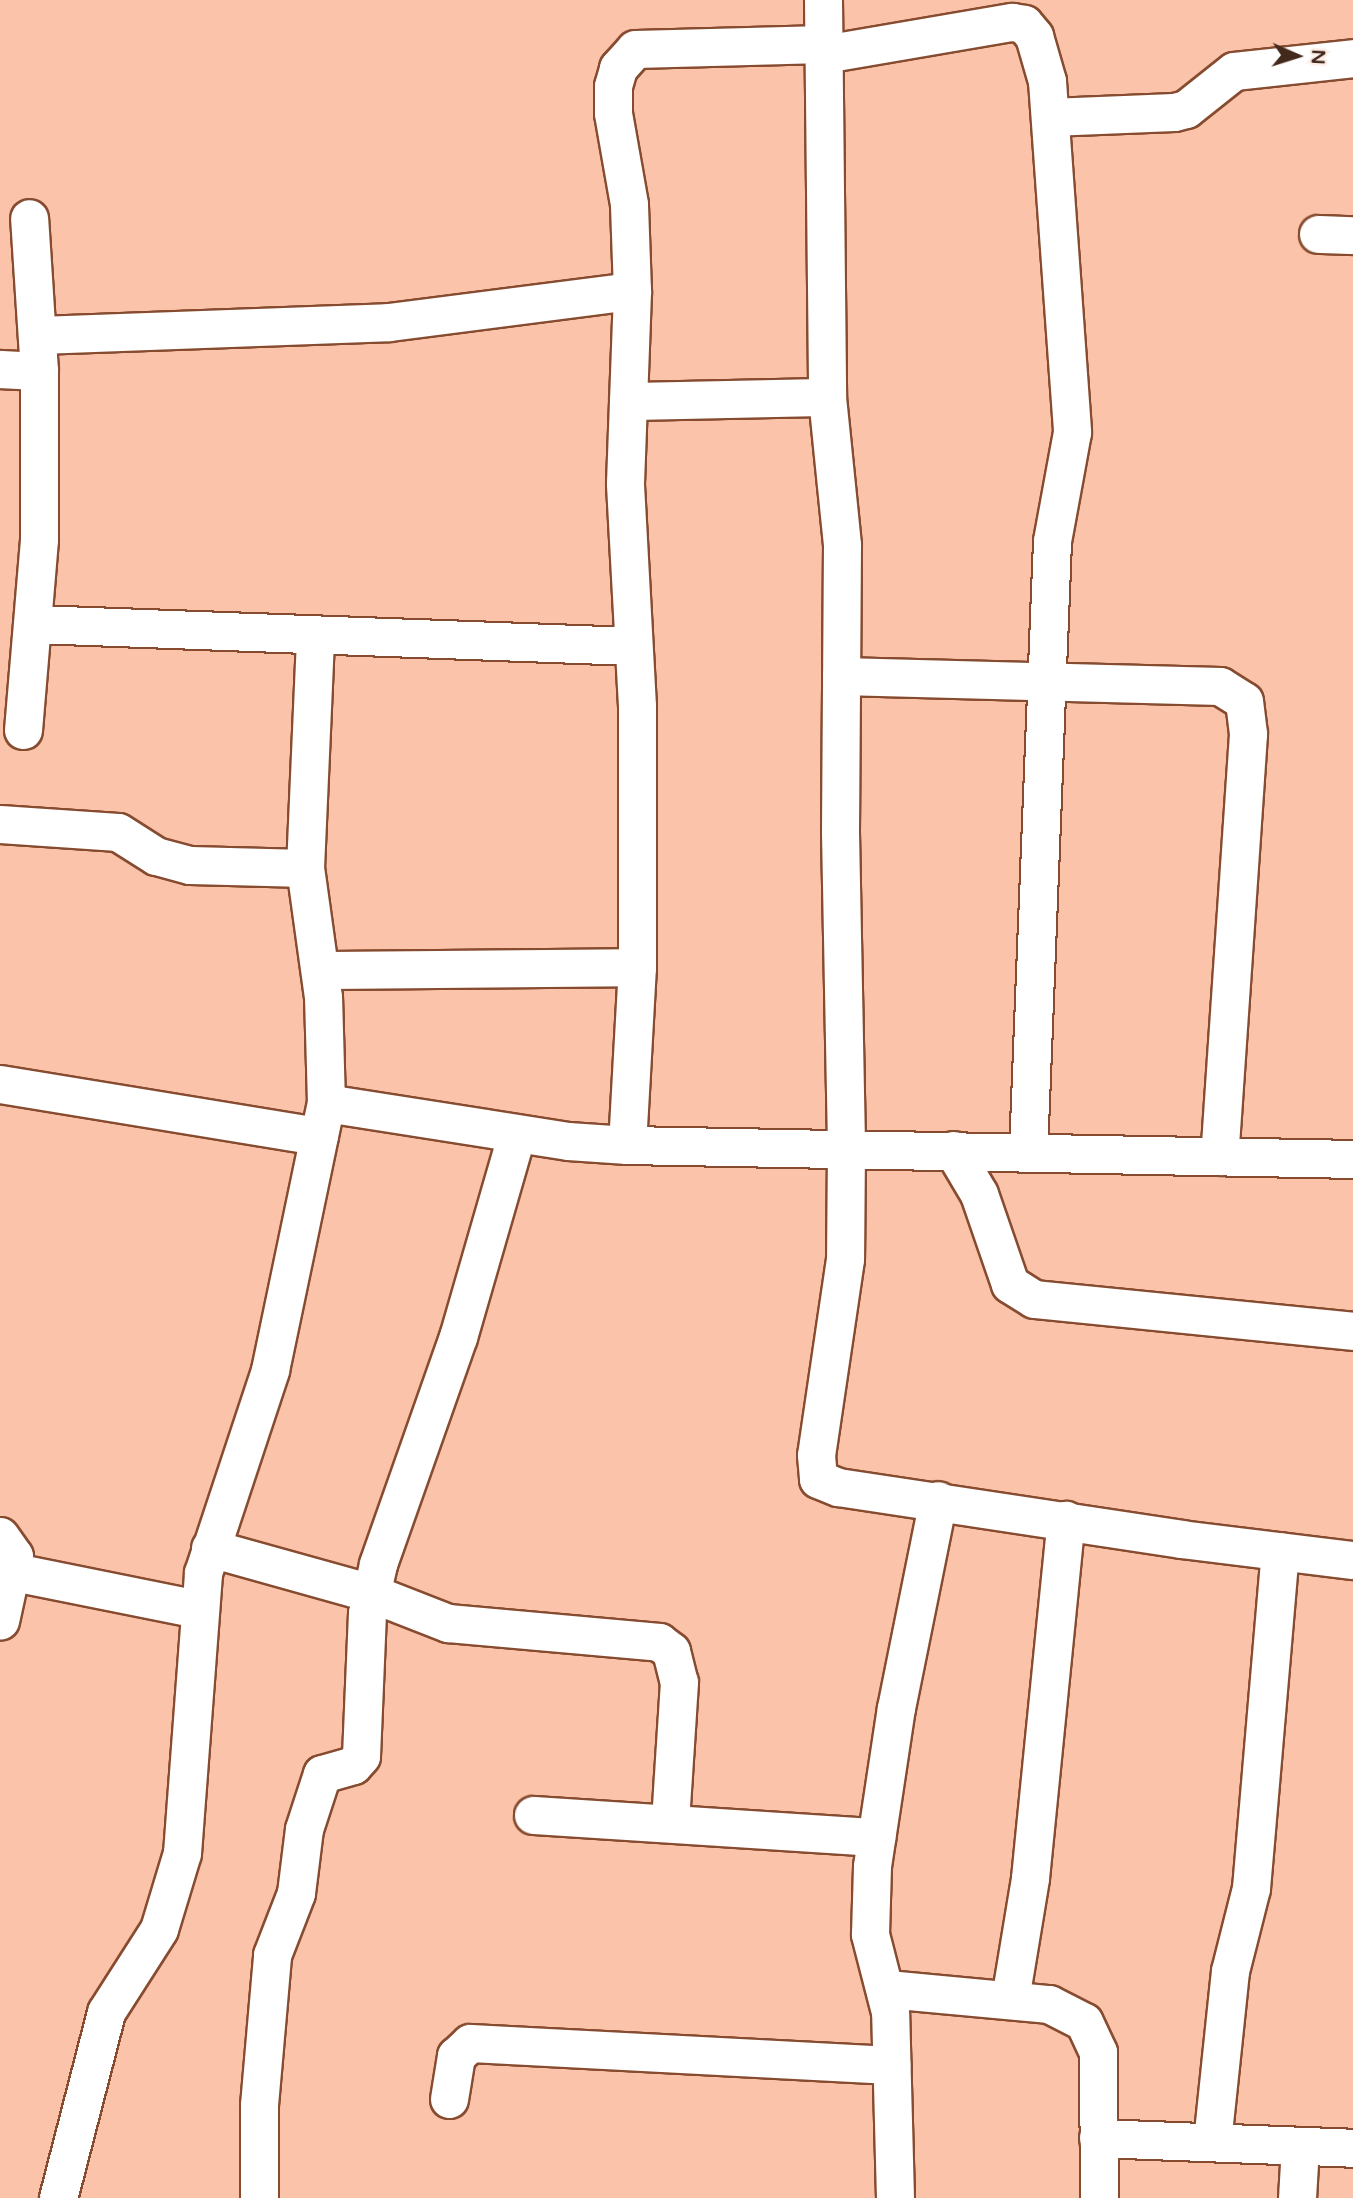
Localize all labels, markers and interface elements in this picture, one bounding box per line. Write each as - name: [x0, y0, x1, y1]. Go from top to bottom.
- north arrow: [1262, 21, 1332, 91]
- text: N: [1307, 49, 1329, 65]

